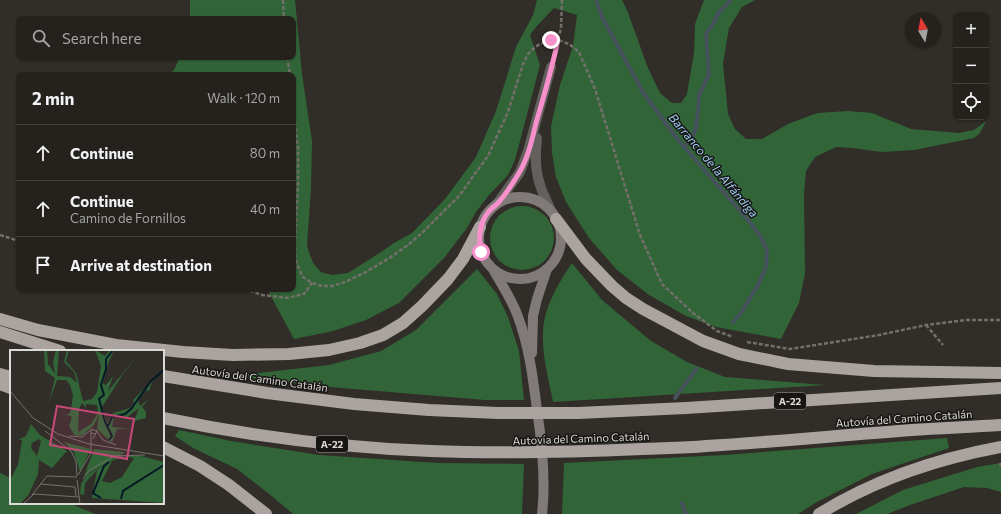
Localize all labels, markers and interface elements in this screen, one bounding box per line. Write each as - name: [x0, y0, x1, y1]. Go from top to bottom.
- north arrow: [905, 12, 941, 48]
- map controls: [953, 12, 989, 120]
- button: +: [953, 12, 989, 48]
- search box: [16, 16, 296, 60]
- icon: search: [30, 27, 52, 49]
- text: Search here: [62, 29, 141, 47]
- route end: [542, 31, 560, 49]
- button: −: [953, 48, 989, 84]
- button: locate: [953, 84, 989, 120]
- text: 2 min: [32, 88, 74, 109]
- text: Walk · 120 m: [207, 90, 280, 106]
- water label: Barranco de la Alfándiga: [667, 110, 761, 220]
- icon: ahead: [32, 142, 54, 164]
- text: Continue: [70, 144, 134, 162]
- text: 80 m: [250, 145, 280, 161]
- text: Continue: [70, 192, 134, 210]
- icon: ahead: [32, 198, 54, 220]
- text: 40 m: [250, 201, 280, 217]
- text: Camino de Fornillos: [70, 210, 186, 226]
- route start: [472, 243, 490, 261]
- icon: arrive: [32, 254, 54, 276]
- text: Arrive at destination: [70, 256, 212, 274]
- inset map: [10, 350, 164, 504]
- street label: Autovía del Camino Catalán: [191, 362, 329, 394]
- road number: A-22: [774, 393, 806, 409]
- street label: Autovía del Camino Catalán: [835, 407, 973, 429]
- street label: Autovía del Camino Catalán: [512, 429, 650, 447]
- road number: A-22: [316, 436, 348, 452]

